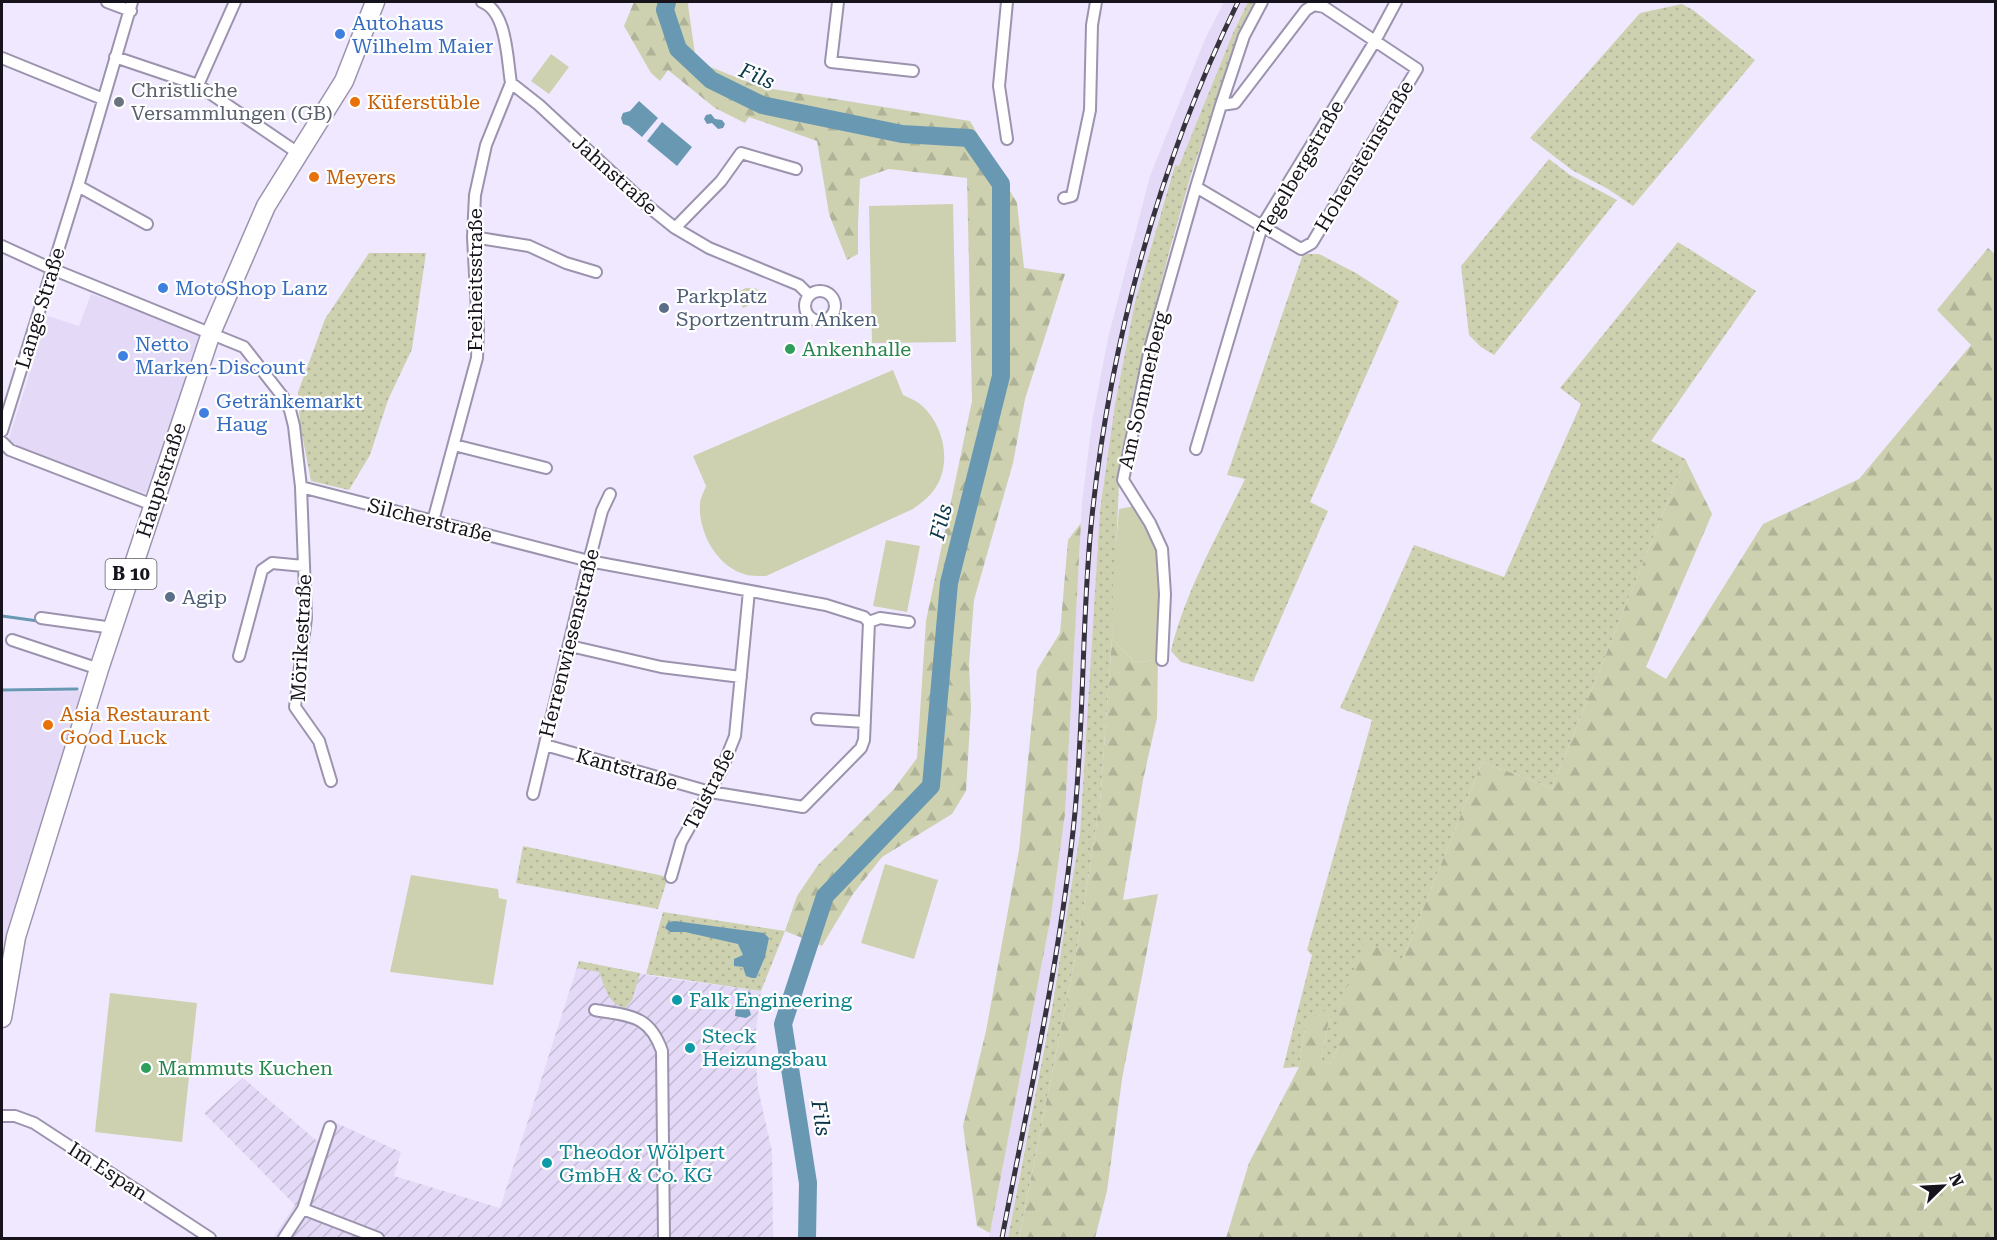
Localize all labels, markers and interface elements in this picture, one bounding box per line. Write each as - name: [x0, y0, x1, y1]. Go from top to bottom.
- place label: Autohaus Wilhelm Maier: [352, 11, 493, 58]
- marker: Autohaus Wilhelm Maier: [333, 27, 347, 41]
- water label: Fils: [735, 58, 778, 94]
- street label: Hohensteinstraße: [1309, 76, 1419, 236]
- place label: Christliche Versammlungen (GB): [131, 78, 333, 125]
- place label: Küferstüble: [367, 90, 480, 114]
- marker: Christliche Versammlungen (GB): [112, 95, 126, 109]
- marker: Küferstüble: [348, 95, 362, 109]
- street label: Tegelbergstraße: [1251, 96, 1349, 240]
- street label: Jahnstraße: [567, 130, 663, 220]
- place label: Meyers: [326, 165, 396, 189]
- marker: Meyers: [307, 170, 321, 184]
- street label: Freiheitsstraße: [463, 208, 487, 352]
- street label: Lange Straße: [10, 245, 70, 371]
- place label: MotoShop Lanz: [175, 276, 327, 300]
- marker: MotoShop Lanz: [156, 281, 170, 295]
- place label: Parkplatz Sportzentrum Anken: [676, 284, 877, 331]
- marker: Parkplatz Sportzentrum Anken: [657, 301, 671, 315]
- street label: Am Sommerberg: [1113, 308, 1173, 471]
- place label: Netto Marken-Discount: [135, 332, 306, 379]
- place label: Ankenhalle: [802, 337, 911, 361]
- marker: Ankenhalle: [783, 342, 797, 356]
- marker: Netto Marken-Discount: [116, 349, 130, 363]
- place label: Getränkemarkt Haug: [216, 389, 363, 436]
- marker: Getränkemarkt Haug: [197, 406, 211, 420]
- street label: Hauptstraße: [131, 419, 191, 541]
- street label: Silcherstraße: [365, 493, 495, 547]
- water label: Fils: [925, 501, 957, 543]
- street label: Herrenwiesenstraße: [534, 546, 604, 740]
- road number: B 10: [106, 559, 156, 589]
- street label: Mörikestraße: [286, 573, 316, 703]
- place label: Agip: [182, 585, 227, 609]
- marker: Agip: [163, 590, 177, 604]
- place label: Asia Restaurant Good Luck: [60, 702, 210, 749]
- marker: Asia Restaurant Good Luck: [41, 718, 55, 732]
- street label: Kantstraße: [573, 743, 681, 795]
- street label: Talstraße: [678, 744, 740, 834]
- place label: Falk Engineering: [689, 988, 853, 1012]
- marker: Falk Engineering: [670, 993, 684, 1007]
- place label: Steck Heizungsbau: [702, 1024, 828, 1071]
- marker: Steck Heizungsbau: [683, 1041, 697, 1055]
- place label: Mammuts Kuchen: [158, 1056, 333, 1080]
- marker: Mammuts Kuchen: [139, 1061, 153, 1075]
- water label: Fils: [806, 1097, 836, 1138]
- street label: Im Espan: [64, 1136, 152, 1206]
- place label: Theodor Wölpert GmbH & Co. KG: [559, 1140, 726, 1187]
- marker: Theodor Wölpert GmbH & Co. KG: [540, 1156, 554, 1170]
- north arrow: [1913, 1156, 1973, 1216]
- text: N: [1945, 1171, 1967, 1190]

